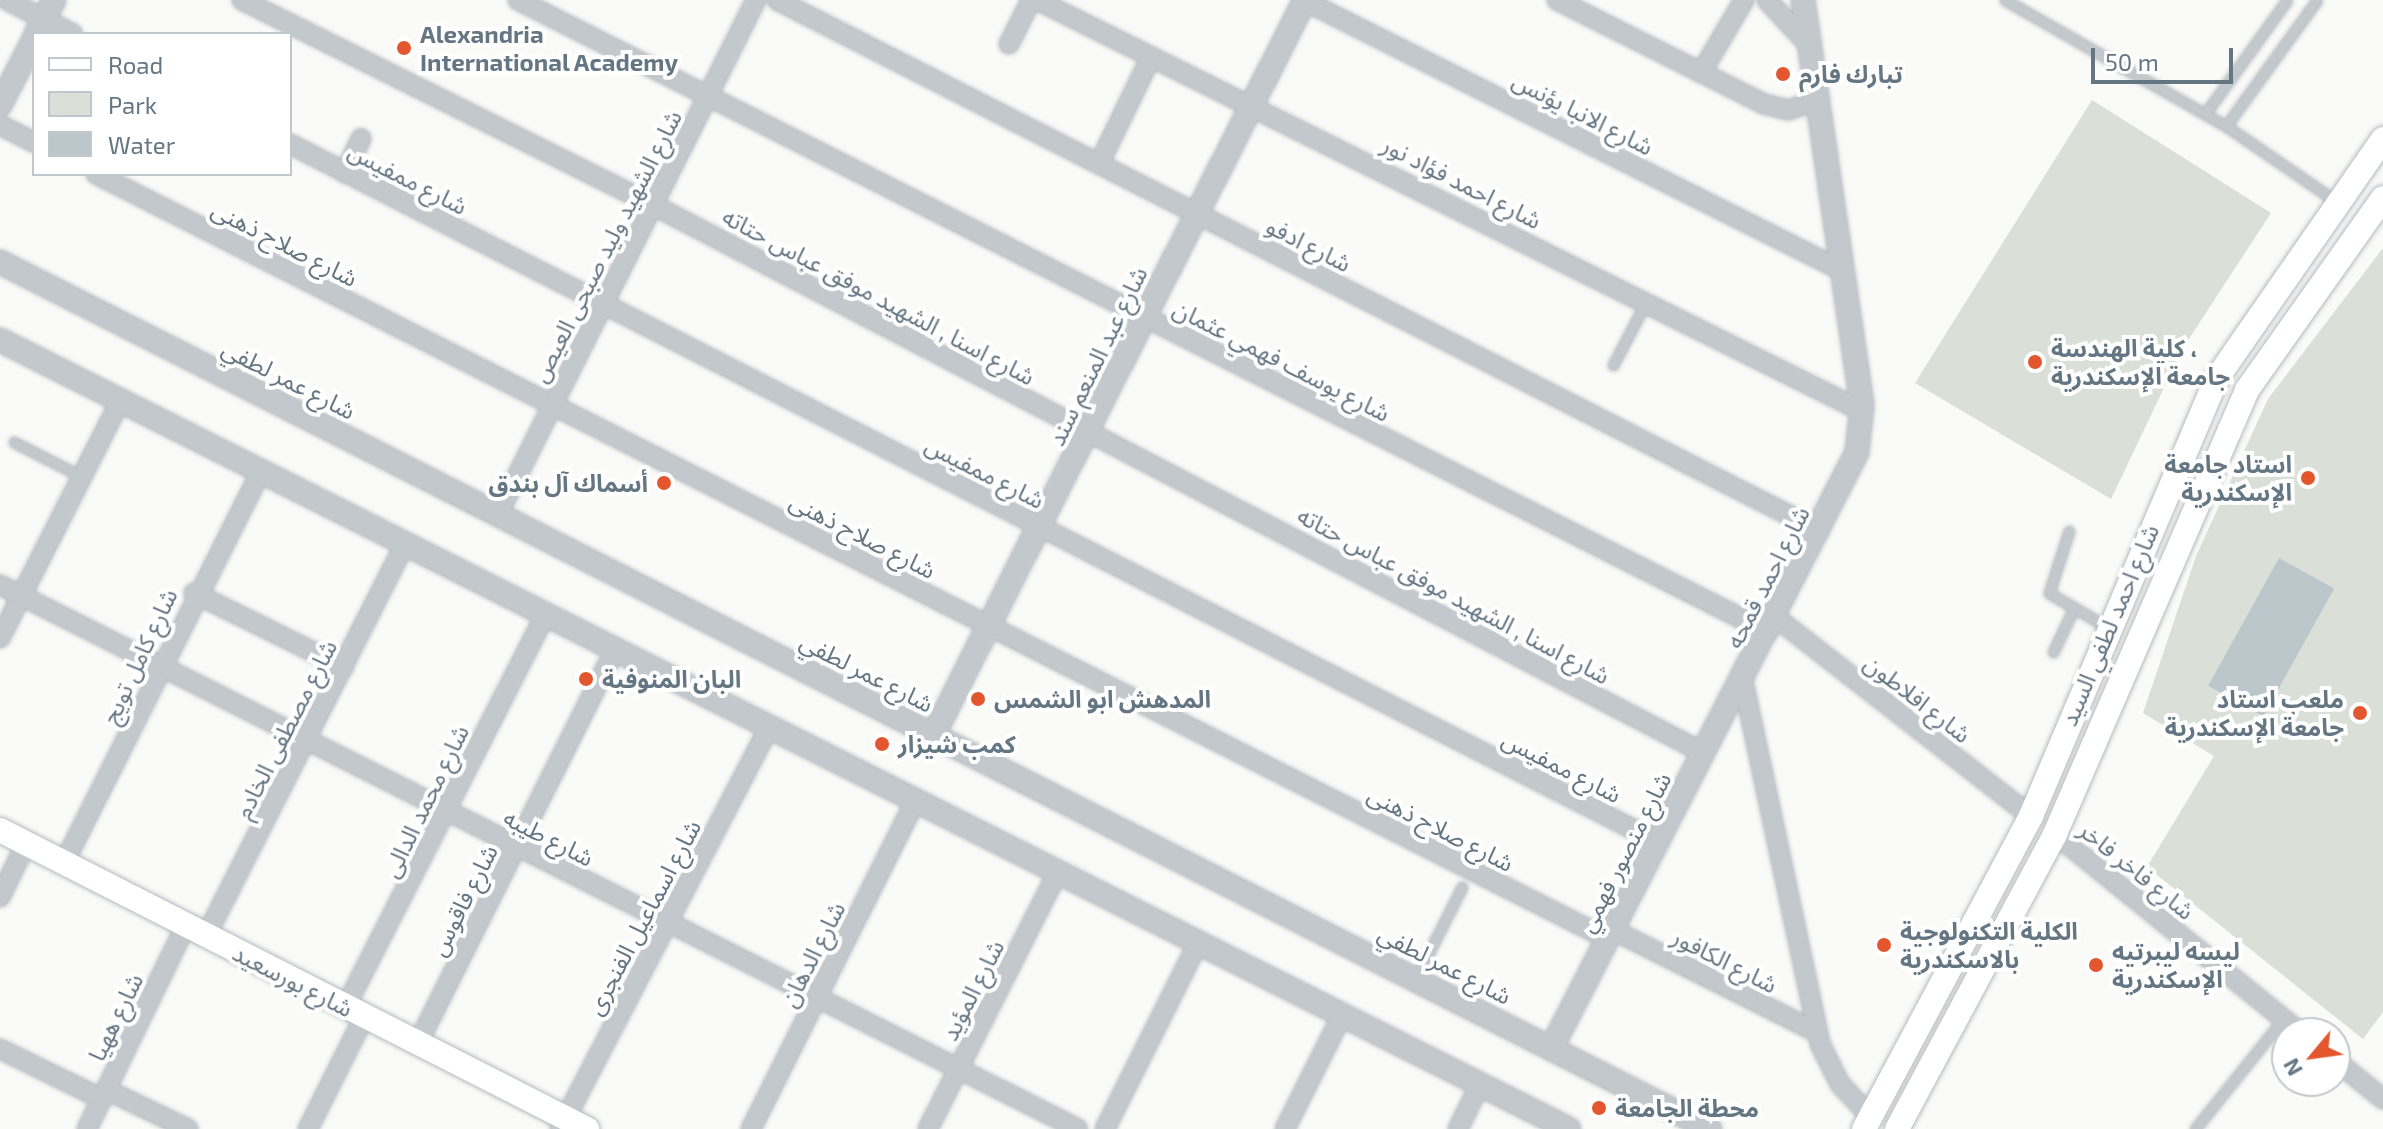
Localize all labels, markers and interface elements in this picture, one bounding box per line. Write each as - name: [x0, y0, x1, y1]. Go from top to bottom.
- place label: Alexandria International Academy: [420, 20, 679, 76]
- legend: [32, 32, 292, 176]
- scale bar: [2095, 32, 2237, 82]
- marker: Alexandria International Academy: [395, 39, 413, 57]
- text: 50 m: [2105, 47, 2159, 76]
- text: Road: [108, 50, 163, 79]
- place label: تبارك فارم: [1799, 60, 1903, 88]
- street label: شارع الانبا يؤنس: [1508, 65, 1658, 161]
- marker: تبارك فارم: [1774, 65, 1792, 83]
- text: Park: [108, 90, 157, 119]
- street label: شارع الشهيد وليد صبحى العيص: [525, 105, 687, 387]
- street label: شارع احمد فؤاد نور: [1377, 129, 1547, 235]
- text: Water: [108, 130, 175, 159]
- street label: شارع ممفيس: [344, 136, 472, 220]
- street label: شارع صلاح ذهنى: [207, 194, 363, 292]
- street label: شارع اسنا , الشهيد موفق عباس حتاته: [718, 201, 1040, 391]
- street label: شارع ادفو: [1262, 210, 1356, 278]
- street label: شارع عبد المنعم سند: [1041, 262, 1153, 450]
- street label: شارع يوسف فهمي عثمان: [1169, 293, 1395, 427]
- street label: شارع عمر لطفي: [218, 333, 360, 425]
- place label: كلية الهندسة ، جامعة الإسكندرية: [2051, 334, 2230, 390]
- marker: كلية الهندسة ، جامعة الإسكندرية: [2026, 353, 2044, 371]
- street label: شارع ممفيس: [921, 430, 1049, 514]
- place label: استاد جامعة الإسكندرية: [2164, 450, 2292, 506]
- place label: أسماك آل بندق: [489, 469, 648, 497]
- marker: استاد جامعة الإسكندرية: [2299, 469, 2317, 487]
- marker: أسماك آل بندق: [655, 474, 673, 492]
- street label: شارع صلاح ذهنى: [785, 486, 941, 584]
- street label: شارع اسنا , الشهيد موفق عباس حتاته: [1293, 500, 1615, 690]
- street label: شارع احمد قمحه: [1719, 501, 1815, 653]
- street label: شارع احمد لطفي السيد: [2054, 520, 2164, 730]
- street label: شارع كامل تويج: [95, 584, 183, 728]
- street label: شارع عمر لطفي: [796, 626, 938, 718]
- street label: شارع مصطفى الخادم: [228, 635, 342, 823]
- street label: شارع افلاطون: [1859, 648, 1977, 748]
- place label: البان المنوفية: [602, 665, 741, 693]
- marker: البان المنوفية: [577, 670, 595, 688]
- place label: المدهش ابو الشمس: [994, 685, 1211, 713]
- place label: ملعب استاد جامعة الإسكندرية: [2165, 685, 2344, 741]
- marker: المدهش ابو الشمس: [969, 690, 987, 708]
- marker: ملعب استاد جامعة الإسكندرية: [2351, 704, 2369, 722]
- street label: شارع محمد الدالى: [376, 720, 474, 882]
- street label: شارع ممفيس: [1498, 724, 1626, 808]
- place label: كمب شيزار: [898, 730, 1016, 758]
- marker: كمب شيزار: [873, 735, 891, 753]
- street label: شارع منصور فهمي: [1571, 767, 1677, 937]
- street label: شارع صلاح ذهنى: [1363, 779, 1519, 877]
- street label: شارع طيبه: [499, 802, 599, 872]
- street label: شارع اسماعيل الفنجرى: [579, 815, 707, 1019]
- street label: شارع فاخر فاخر: [2073, 815, 2201, 925]
- street label: شارع فاقوس: [423, 840, 503, 960]
- street label: شارع الدهان: [773, 897, 851, 1011]
- place label: الكلية التكنولوجية بالاسكندرية: [1900, 917, 2078, 973]
- street label: شارع عمر لطفي: [1374, 918, 1516, 1010]
- street label: شارع الكافور: [1668, 921, 1782, 999]
- street label: شارع المؤيد: [934, 935, 1010, 1045]
- marker: الكلية التكنولوجية بالاسكندرية: [1875, 936, 1893, 954]
- street label: شارع بورسعيد: [228, 937, 358, 1023]
- place label: ليسه ليبرتيه الإسكندرية: [2112, 937, 2240, 993]
- marker: ليسه ليبرتيه الإسكندرية: [2087, 956, 2105, 974]
- street label: شارع ههيا: [81, 968, 149, 1066]
- north arrow: [2271, 1017, 2351, 1097]
- text: N: [2277, 1054, 2307, 1081]
- place label: محطة الجامعة: [1615, 1094, 1759, 1122]
- marker: محطة الجامعة: [1590, 1099, 1608, 1117]

